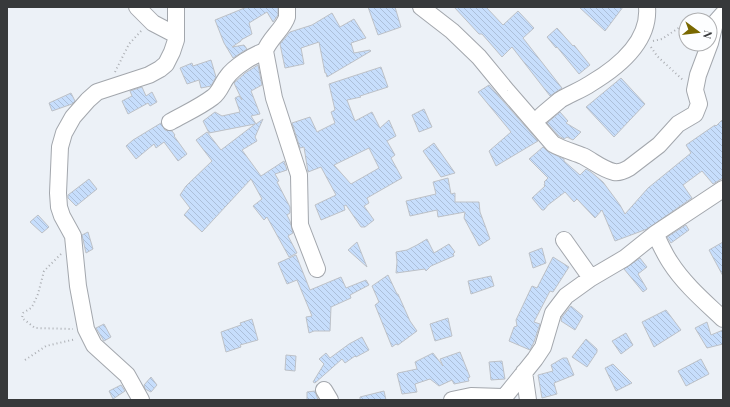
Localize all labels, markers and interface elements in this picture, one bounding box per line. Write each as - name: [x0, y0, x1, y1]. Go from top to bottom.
- north arrow: [678, 12, 718, 52]
- text: N: [700, 29, 716, 41]

